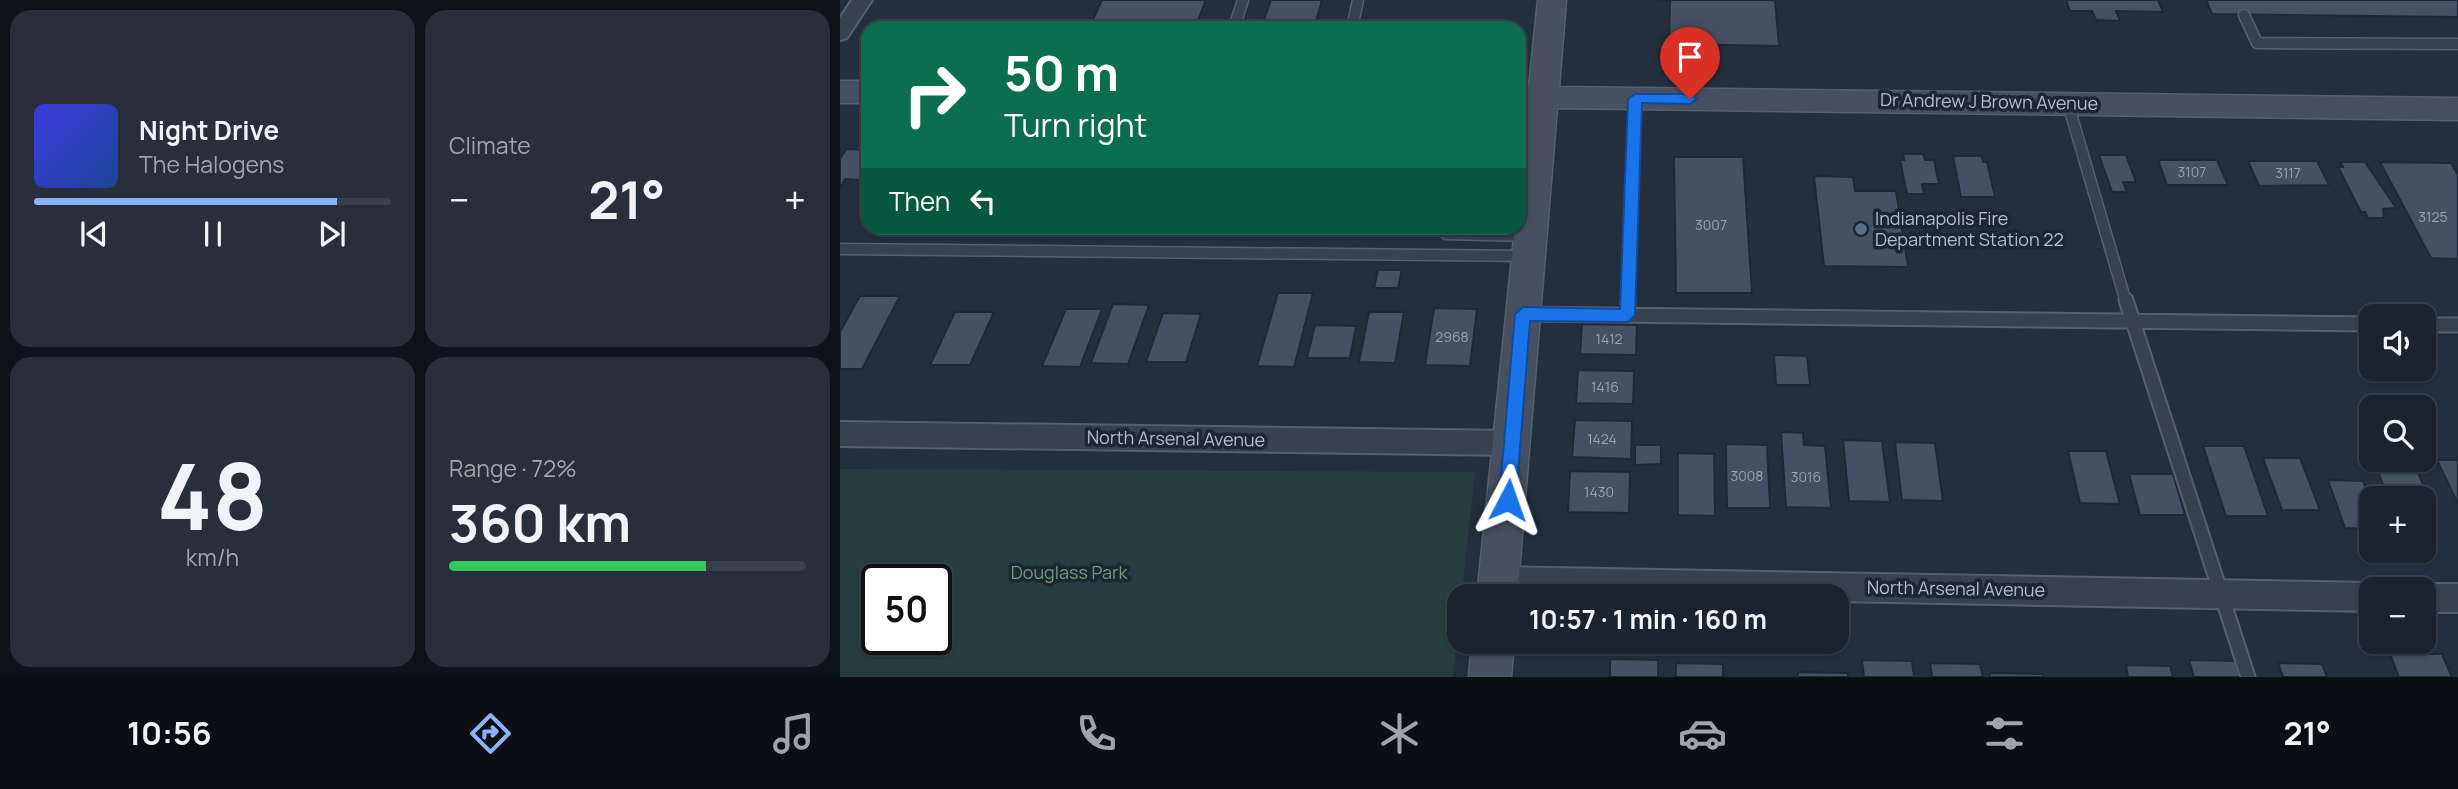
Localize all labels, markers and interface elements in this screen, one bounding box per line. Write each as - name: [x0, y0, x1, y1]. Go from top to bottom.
- pin: [1660, 27, 1720, 99]
- icon: arrive: [1671, 38, 1709, 76]
- text: 50 m: [1004, 39, 1119, 106]
- icon: right: [889, 49, 980, 140]
- street label: Dr Andrew J Brown Avenue: [1880, 87, 2098, 115]
- text: Turn right: [1004, 103, 1147, 147]
- text: Night Drive: [139, 112, 279, 148]
- text: Climate: [449, 129, 531, 161]
- text: The Halogens: [139, 148, 284, 180]
- house number: 3107: [2178, 162, 2206, 181]
- house number: 3117: [2275, 163, 2301, 182]
- text: 21°: [588, 164, 665, 235]
- text: −: [449, 173, 470, 225]
- text: +: [784, 173, 806, 225]
- icon: left: [964, 182, 1002, 220]
- text: Then: [889, 183, 950, 219]
- place label: Indianapolis Fire Department Station 22: [1875, 206, 2064, 251]
- house number: 3125: [2418, 207, 2448, 226]
- icon: previous: [75, 215, 113, 253]
- icon: pause: [194, 215, 232, 253]
- icon: next: [313, 215, 351, 253]
- house number: 3007: [1695, 215, 1727, 234]
- marker: Indianapolis Fire Department Station 22: [1853, 221, 1869, 237]
- map controls: [2359, 304, 2436, 654]
- button: sound: [2359, 304, 2436, 381]
- house number: 2968: [1435, 327, 1469, 346]
- house number: 1412: [1595, 329, 1623, 348]
- house number: 1416: [1591, 377, 1619, 396]
- button: search: [2359, 395, 2436, 472]
- street label: North Arsenal Avenue: [1087, 424, 1265, 452]
- house number: 1424: [1587, 429, 1617, 448]
- text: 48: [157, 433, 268, 557]
- text: Range · 72%: [449, 452, 577, 484]
- position arrow: [1471, 463, 1545, 537]
- house number: 3008: [1731, 466, 1763, 485]
- house number: 3016: [1791, 467, 1821, 486]
- house number: 1430: [1584, 482, 1614, 501]
- button: +: [2359, 486, 2436, 563]
- text: 360 km: [449, 487, 631, 558]
- text: km/h: [186, 541, 239, 573]
- park label: Douglass Park: [1011, 560, 1128, 584]
- speed limit sign: 50: [861, 564, 952, 655]
- street label: North Arsenal Avenue: [1867, 574, 2045, 602]
- button: −: [2359, 577, 2436, 654]
- text: 10:57 · 1 min · 160 m: [1529, 601, 1767, 637]
- icon: directions: [466, 709, 515, 758]
- icon: music: [769, 709, 818, 758]
- icon: phone: [1072, 709, 1121, 758]
- icon: climate: [1375, 709, 1424, 758]
- icon: car: [1678, 709, 1727, 758]
- icon: filters: [1980, 709, 2029, 758]
- text: 10:56: [127, 711, 212, 755]
- text: 21°: [2283, 711, 2331, 755]

